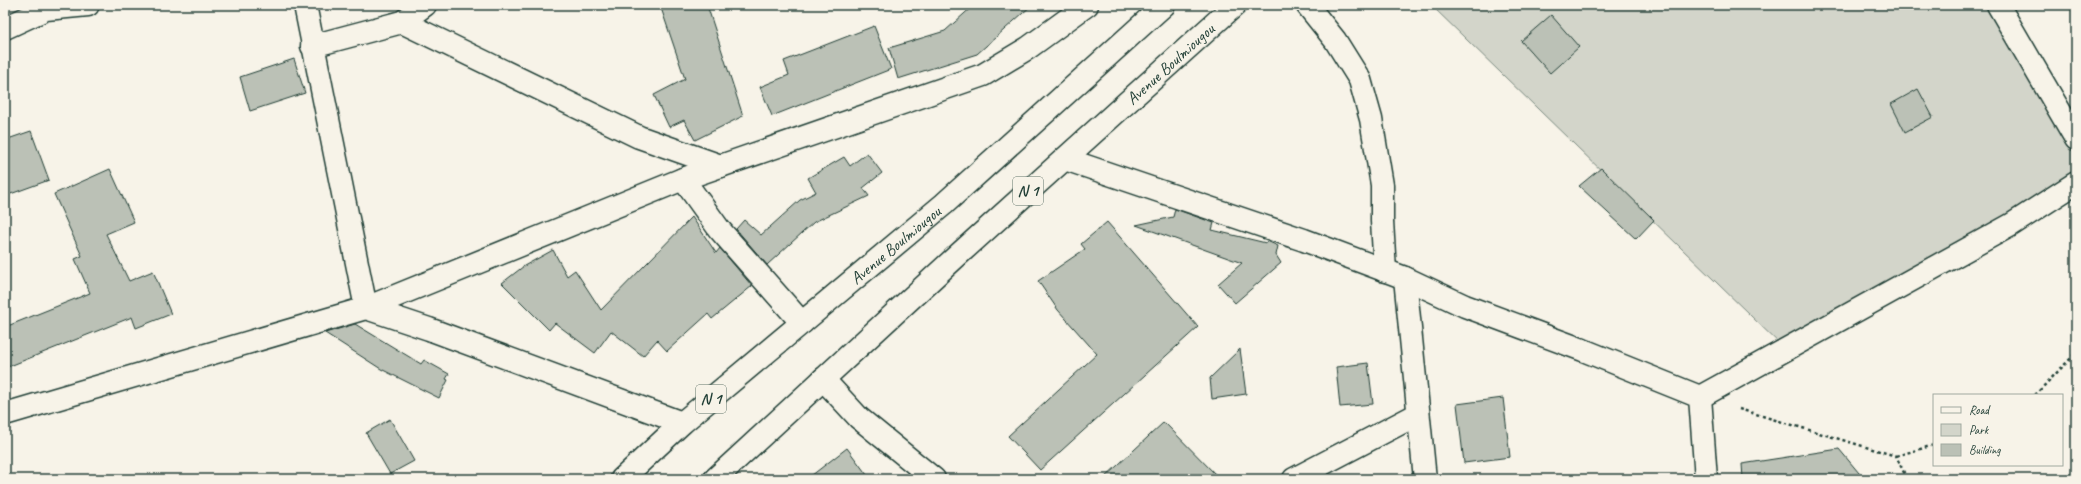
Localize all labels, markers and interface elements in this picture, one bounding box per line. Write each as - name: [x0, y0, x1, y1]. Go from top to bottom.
- street label: Avenue Boulmiougou: [1122, 17, 1220, 109]
- road number: N 1: [1013, 177, 1043, 205]
- street label: Avenue Boulmiougou: [846, 200, 946, 289]
- road number: N 1: [696, 385, 726, 413]
- legend: [1933, 394, 2063, 466]
- text: Road: [1969, 402, 1991, 418]
- text: Park: [1969, 422, 1990, 438]
- text: Building: [1969, 442, 2001, 458]

